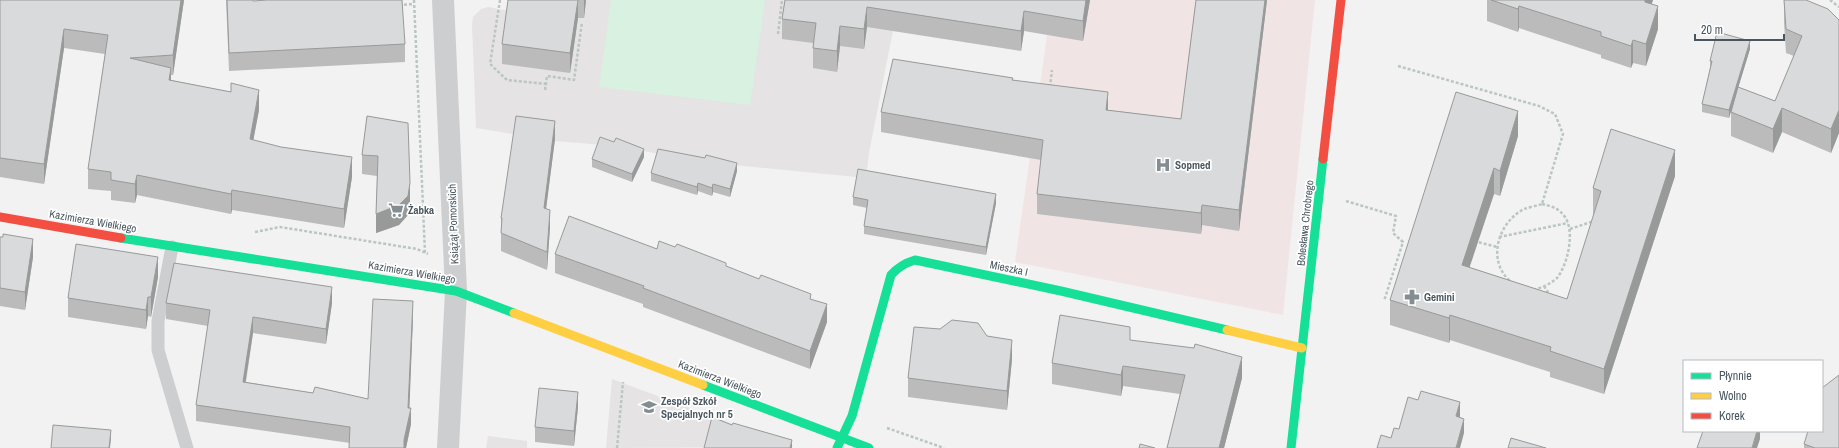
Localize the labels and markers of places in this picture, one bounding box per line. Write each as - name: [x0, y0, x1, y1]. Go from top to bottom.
- hospital icon: Sopmed: [1154, 156, 1172, 174]
- place label: Sopmed: [1175, 158, 1211, 172]
- supermarket icon: Żabka: [387, 201, 405, 219]
- place label: Żabka: [408, 203, 434, 217]
- pharmacy icon: Gemini: [1403, 288, 1421, 306]
- place label: Gemini: [1424, 290, 1455, 304]
- place label: Zespół Szkół Specjalnych nr 5: [661, 394, 733, 421]
- school or university icon: Zespół Szkół Specjalnych nr 5: [640, 398, 658, 416]

